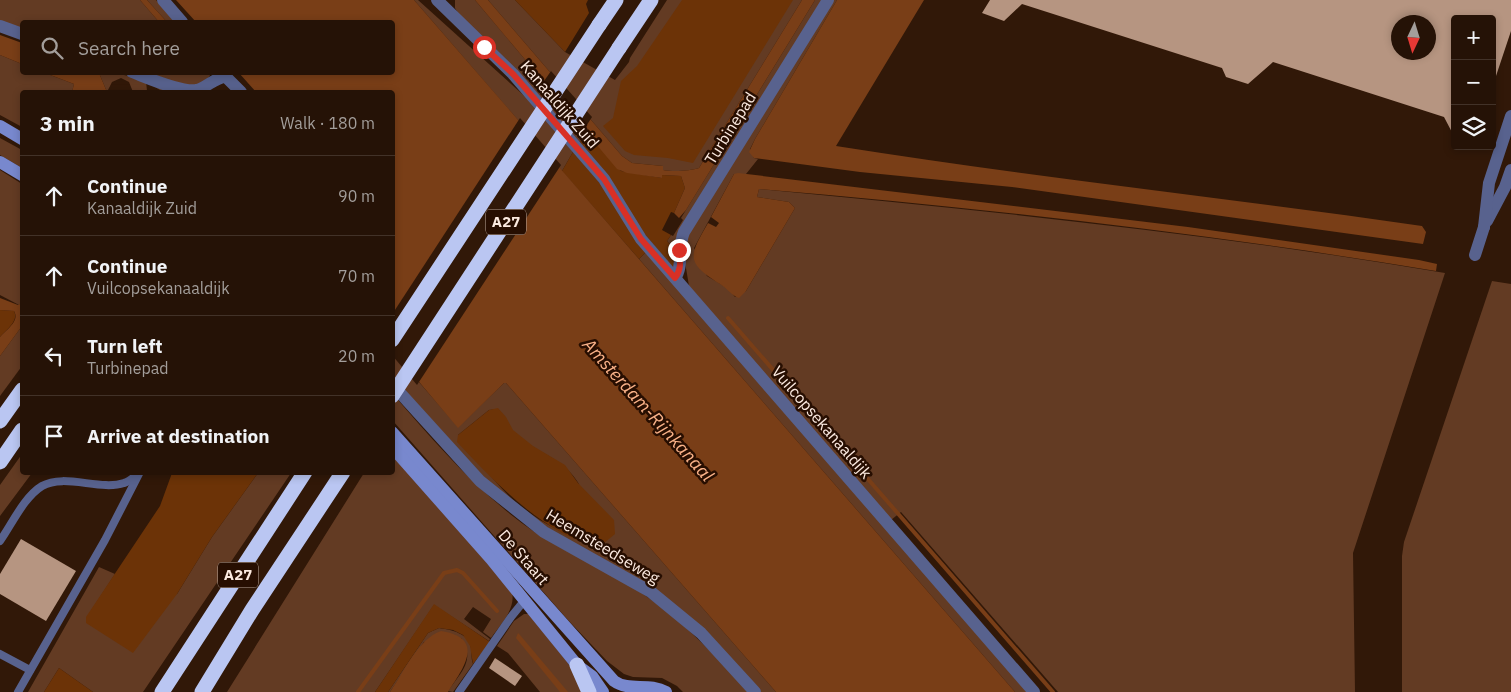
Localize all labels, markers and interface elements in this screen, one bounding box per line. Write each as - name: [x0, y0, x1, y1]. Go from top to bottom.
- north arrow: [1391, 15, 1436, 60]
- map controls: [1451, 15, 1496, 150]
- button: +: [1451, 15, 1496, 60]
- search box: [20, 20, 395, 75]
- icon: search: [38, 34, 66, 62]
- text: Search here: [78, 36, 180, 60]
- route start: [473, 36, 496, 59]
- street label: Kanaaldijk Zuid: [516, 56, 604, 152]
- button: −: [1451, 60, 1496, 105]
- street label: Turbinepad: [700, 88, 760, 168]
- button: layers: [1451, 105, 1496, 150]
- text: 3 min: [40, 109, 95, 137]
- text: Walk · 180 m: [280, 113, 375, 133]
- text: Continue: [87, 174, 167, 198]
- icon: ahead: [40, 182, 68, 210]
- text: 90 m: [338, 186, 375, 206]
- text: Kanaaldijk Zuid: [87, 198, 197, 218]
- road number: A27: [486, 210, 526, 234]
- route end: [668, 239, 691, 262]
- text: Continue: [87, 254, 167, 278]
- icon: ahead: [40, 262, 68, 290]
- text: 70 m: [338, 266, 375, 286]
- text: Vuilcopsekanaaldijk: [87, 278, 230, 298]
- water label: Amsterdam-Rijnkanaal: [577, 332, 719, 486]
- text: Turn left: [87, 334, 163, 358]
- icon: left: [40, 342, 68, 370]
- text: 20 m: [338, 346, 375, 366]
- text: Turbinepad: [87, 358, 169, 378]
- street label: Vuilcopsekanaaldijk: [768, 362, 877, 483]
- icon: arrive: [40, 422, 68, 450]
- text: Arrive at destination: [87, 424, 270, 448]
- street label: Heemsteedseweg: [543, 504, 664, 588]
- street label: De Staart: [495, 525, 553, 589]
- road number: A27: [218, 562, 258, 588]

